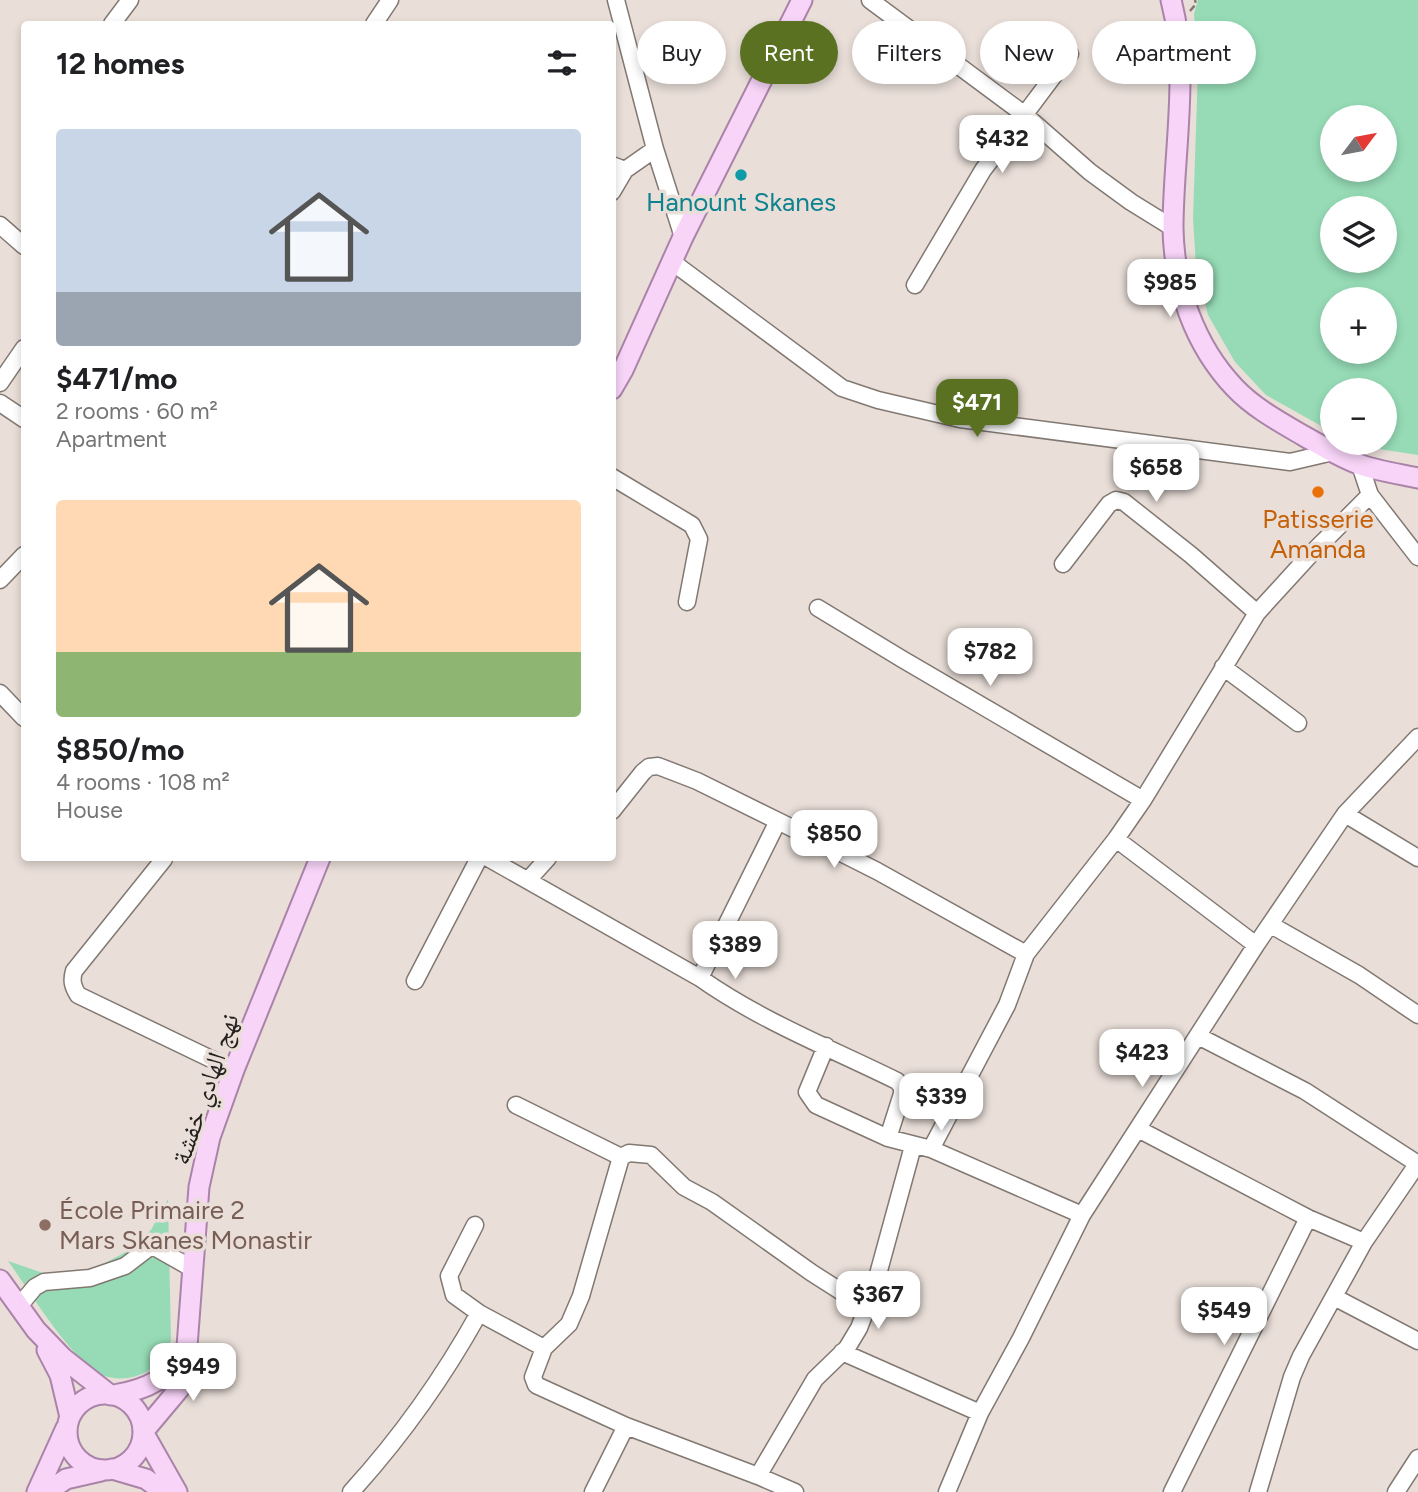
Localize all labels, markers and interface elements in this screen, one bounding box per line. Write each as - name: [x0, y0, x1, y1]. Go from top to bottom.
- chip: Buy: [637, 21, 726, 84]
- chip: Rent: [740, 21, 838, 84]
- chip: Filters: [852, 21, 966, 84]
- chip: New: [980, 21, 1078, 84]
- chip: Apartment: [1092, 21, 1256, 84]
- icon: filters: [543, 44, 581, 82]
- text: 12 homes: [56, 45, 184, 82]
- north arrow: [1320, 105, 1396, 182]
- map controls: [1320, 105, 1397, 455]
- pin: $432: [961, 116, 1043, 175]
- text: $432: [975, 124, 1029, 152]
- marker: Hanount Skanes: [733, 167, 749, 183]
- icon: home: [256, 174, 382, 300]
- place label: Hanount Skanes: [646, 186, 836, 218]
- button: layers: [1320, 196, 1397, 273]
- pin: $985: [1129, 260, 1211, 319]
- text: $985: [1143, 268, 1197, 296]
- button: +: [1320, 287, 1397, 364]
- text: $471/mo: [56, 360, 178, 397]
- button: −: [1320, 378, 1397, 455]
- pin: $471: [936, 380, 1018, 439]
- text: $471: [952, 388, 1002, 416]
- text: 2 rooms · 60 m²: [56, 397, 218, 425]
- text: Apartment: [56, 425, 167, 453]
- pin: $658: [1115, 444, 1197, 504]
- text: $658: [1129, 453, 1183, 481]
- marker: Patisserie Amanda: [1310, 484, 1326, 500]
- place label: Patisserie Amanda: [1262, 503, 1374, 565]
- icon: home: [256, 545, 382, 671]
- pin: $782: [949, 628, 1031, 688]
- text: $782: [964, 637, 1016, 665]
- text: $850/mo: [56, 731, 184, 768]
- text: 4 rooms · 108 m²: [56, 768, 230, 796]
- text: House: [56, 796, 123, 824]
- pin: $850: [793, 810, 875, 870]
- text: $850: [806, 819, 862, 847]
- pin: $389: [694, 922, 776, 981]
- text: $389: [709, 930, 761, 958]
- street label: نهج الهادي خفشة: [164, 1009, 250, 1170]
- pin: $423: [1101, 1030, 1183, 1089]
- text: $423: [1115, 1038, 1169, 1066]
- pin: $339: [900, 1074, 982, 1133]
- text: $339: [915, 1082, 967, 1110]
- place label: École Primaire 2 Mars Skanes Monastir: [59, 1194, 312, 1256]
- marker: École Primaire 2 Mars Skanes Monastir: [37, 1217, 53, 1233]
- pin: $367: [837, 1272, 919, 1331]
- text: $367: [852, 1280, 904, 1308]
- pin: $549: [1183, 1288, 1265, 1347]
- text: $549: [1197, 1296, 1251, 1324]
- pin: $949: [152, 1344, 234, 1403]
- text: $949: [166, 1352, 220, 1380]

